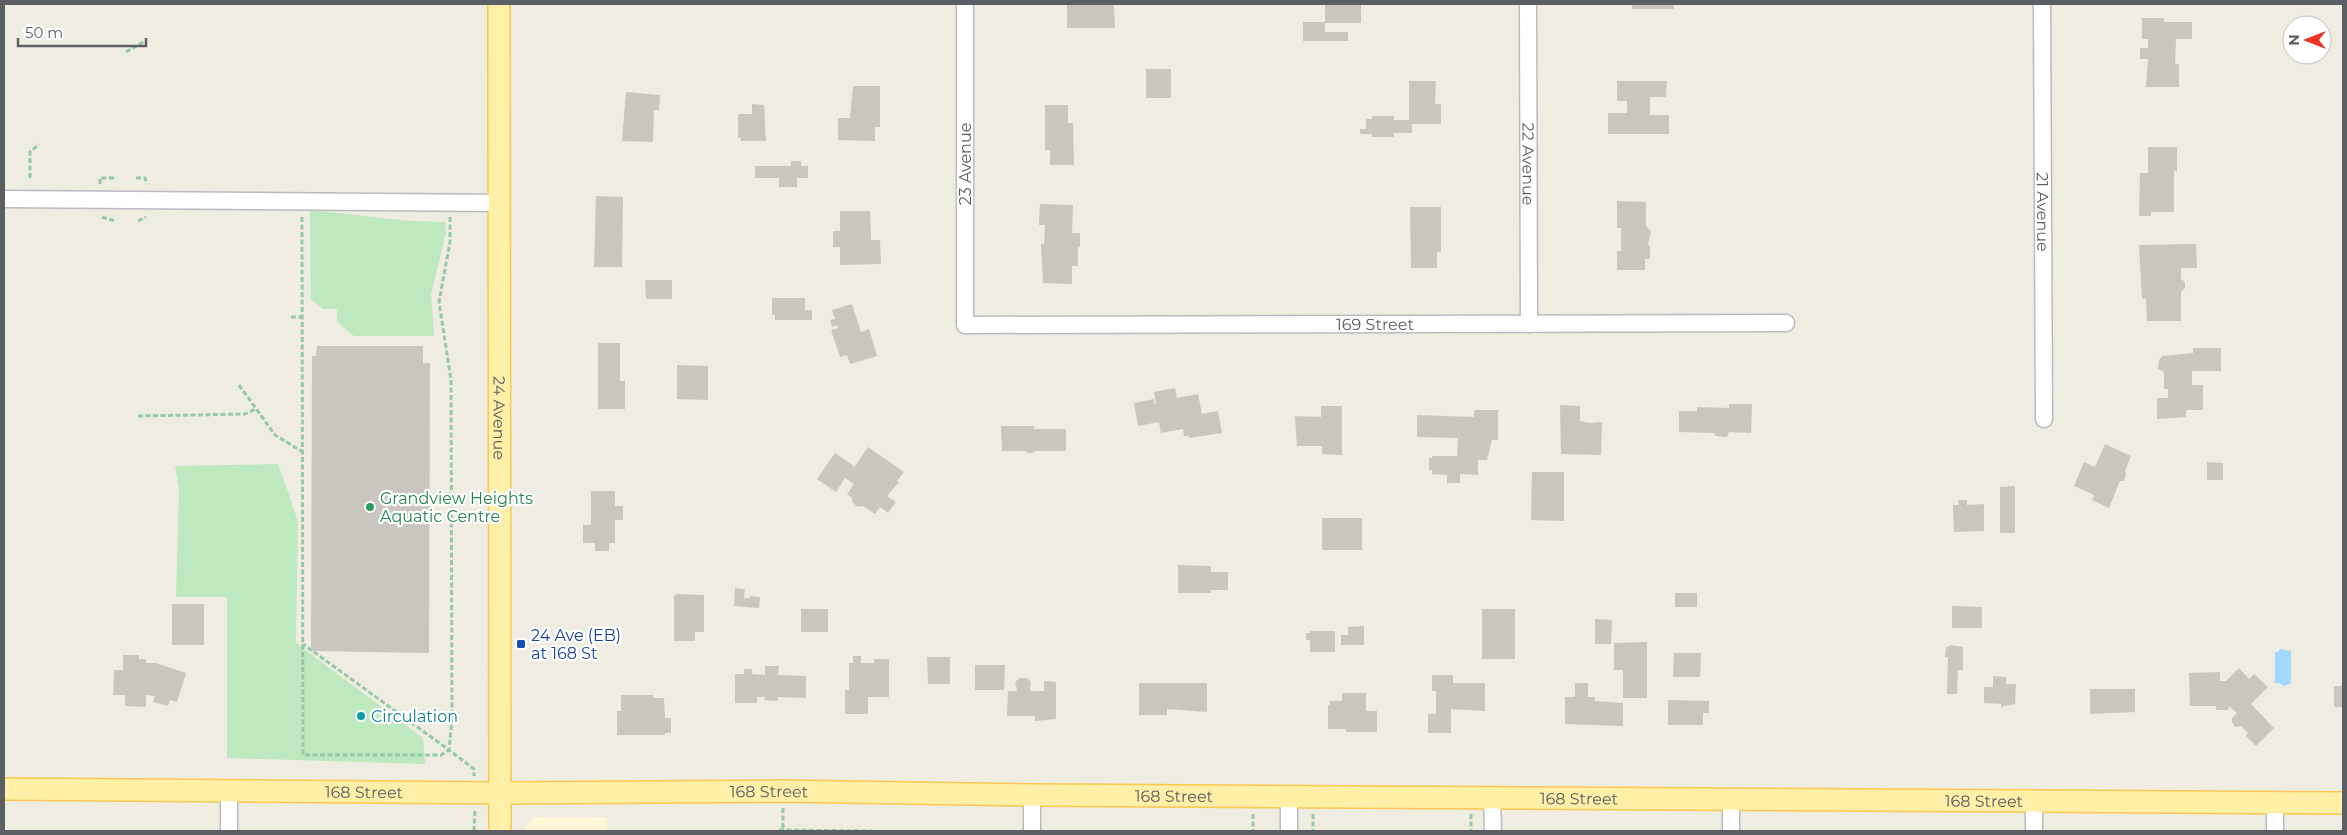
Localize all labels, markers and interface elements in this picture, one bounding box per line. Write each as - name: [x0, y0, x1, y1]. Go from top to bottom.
- scale bar: [18, 15, 145, 47]
- north arrow: [2282, 15, 2332, 65]
- text: 50 m: [25, 23, 63, 42]
- text: N: [2285, 34, 2303, 46]
- street label: 23 Avenue: [956, 123, 975, 205]
- street label: 22 Avenue: [1518, 123, 1538, 205]
- street label: 21 Avenue: [2033, 172, 2052, 252]
- street label: 169 Street: [1336, 315, 1414, 334]
- street label: 24 Avenue: [489, 376, 509, 460]
- place label: Grandview Heights Aquatic Centre: [380, 489, 533, 526]
- marker: Grandview Heights Aquatic Centre: [364, 501, 376, 513]
- place label: 24 Ave (EB) at 168 St: [531, 626, 621, 663]
- marker: 24 Ave (EB) at 168 St: [515, 638, 527, 650]
- place label: Circulation: [371, 707, 458, 726]
- marker: Circulation: [355, 710, 367, 722]
- street label: 168 Street: [730, 782, 809, 801]
- street label: 168 Street: [325, 783, 404, 802]
- street label: 168 Street: [1135, 787, 1214, 806]
- street label: 168 Street: [1540, 789, 1619, 809]
- street label: 168 Street: [1945, 792, 2024, 811]

